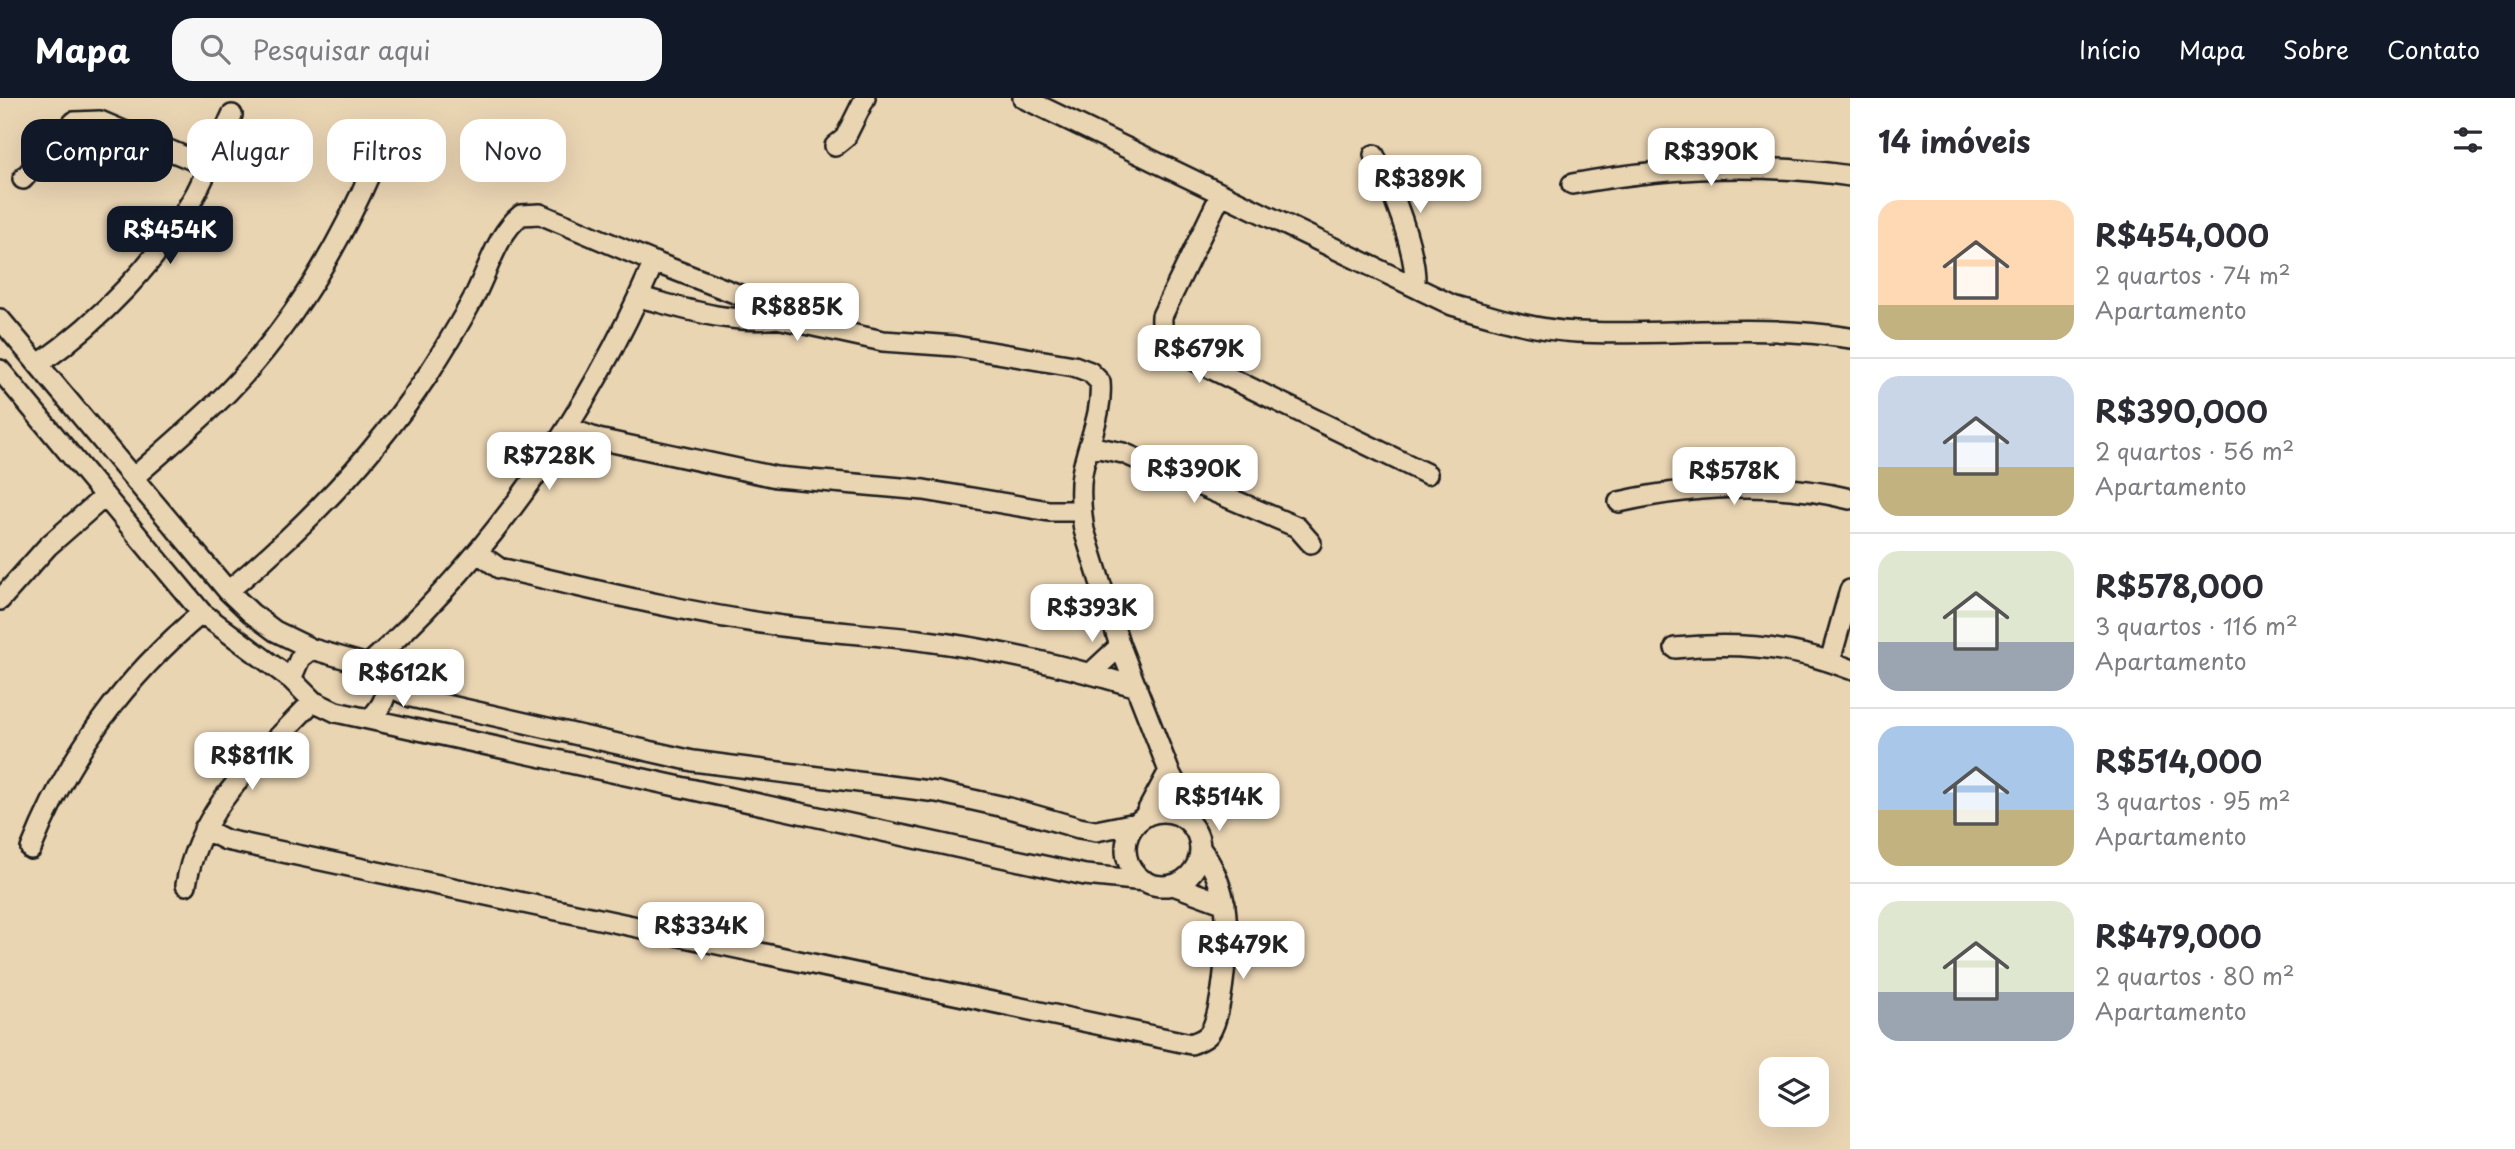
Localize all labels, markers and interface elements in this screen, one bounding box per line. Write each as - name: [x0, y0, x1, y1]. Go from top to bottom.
- search box: [172, 18, 662, 81]
- text: Mapa: [35, 24, 130, 74]
- icon: search: [196, 30, 234, 68]
- text: Pesquisar aqui: [252, 30, 431, 69]
- text: Início: [2079, 31, 2141, 67]
- text: Mapa: [2179, 31, 2245, 67]
- text: Sobre: [2283, 31, 2349, 67]
- text: Contato: [2387, 31, 2480, 67]
- text: 14 imóveis: [1878, 118, 2031, 163]
- chip: Comprar: [21, 119, 173, 182]
- chip: Alugar: [187, 119, 313, 182]
- chip: Filtros: [327, 119, 446, 182]
- chip: Novo: [460, 119, 566, 182]
- icon: filters: [2449, 121, 2487, 159]
- pin: R$390K: [1654, 129, 1768, 188]
- text: R$390K: [1664, 133, 1758, 168]
- pin: R$389K: [1363, 156, 1477, 215]
- text: R$389K: [1374, 160, 1466, 195]
- pin: R$454K: [113, 206, 227, 266]
- text: R$454K: [123, 211, 217, 246]
- text: R$454,000: [2095, 212, 2269, 257]
- icon: home: [1934, 228, 2018, 312]
- text: 2 quartos · 74 m²: [2095, 257, 2291, 292]
- pin: R$885K: [740, 284, 854, 343]
- text: R$885K: [751, 288, 843, 323]
- text: Apartamento: [2095, 292, 2247, 327]
- pin: R$679K: [1142, 326, 1256, 385]
- text: R$679K: [1154, 330, 1244, 365]
- text: R$390,000: [2095, 388, 2268, 433]
- icon: home: [1934, 404, 2018, 488]
- pin: R$728K: [492, 432, 606, 492]
- text: 2 quartos · 56 m²: [2095, 433, 2294, 468]
- text: R$728K: [503, 437, 595, 472]
- pin: R$390K: [1137, 446, 1251, 505]
- pin: R$578K: [1677, 448, 1791, 507]
- text: R$390K: [1147, 450, 1241, 485]
- text: R$578K: [1688, 452, 1780, 487]
- text: Apartamento: [2095, 468, 2247, 503]
- text: R$578,000: [2095, 563, 2264, 608]
- icon: home: [1934, 579, 2018, 663]
- pin: R$393K: [1035, 584, 1149, 644]
- text: R$393K: [1046, 589, 1138, 624]
- text: 3 quartos · 116 m²: [2095, 608, 2298, 643]
- text: Apartamento: [2095, 643, 2247, 678]
- pin: R$612K: [346, 650, 460, 709]
- text: R$612K: [358, 654, 448, 689]
- pin: R$811K: [195, 732, 309, 792]
- text: R$811K: [210, 737, 294, 772]
- text: R$514,000: [2095, 738, 2262, 783]
- icon: home: [1934, 754, 2018, 838]
- pin: R$514K: [1162, 774, 1276, 833]
- text: R$514K: [1175, 778, 1263, 813]
- text: 3 quartos · 95 m²: [2095, 783, 2291, 818]
- text: Apartamento: [2095, 818, 2247, 853]
- pin: R$334K: [644, 902, 758, 962]
- text: R$334K: [654, 907, 748, 942]
- text: R$479,000: [2095, 913, 2262, 958]
- pin: R$479K: [1186, 922, 1300, 981]
- text: R$479K: [1198, 926, 1288, 961]
- icon: home: [1934, 929, 2018, 1013]
- text: 2 quartos · 80 m²: [2095, 958, 2295, 993]
- text: Apartamento: [2095, 993, 2247, 1028]
- map controls: [1759, 1057, 1829, 1127]
- button: layers: [1759, 1057, 1829, 1127]

